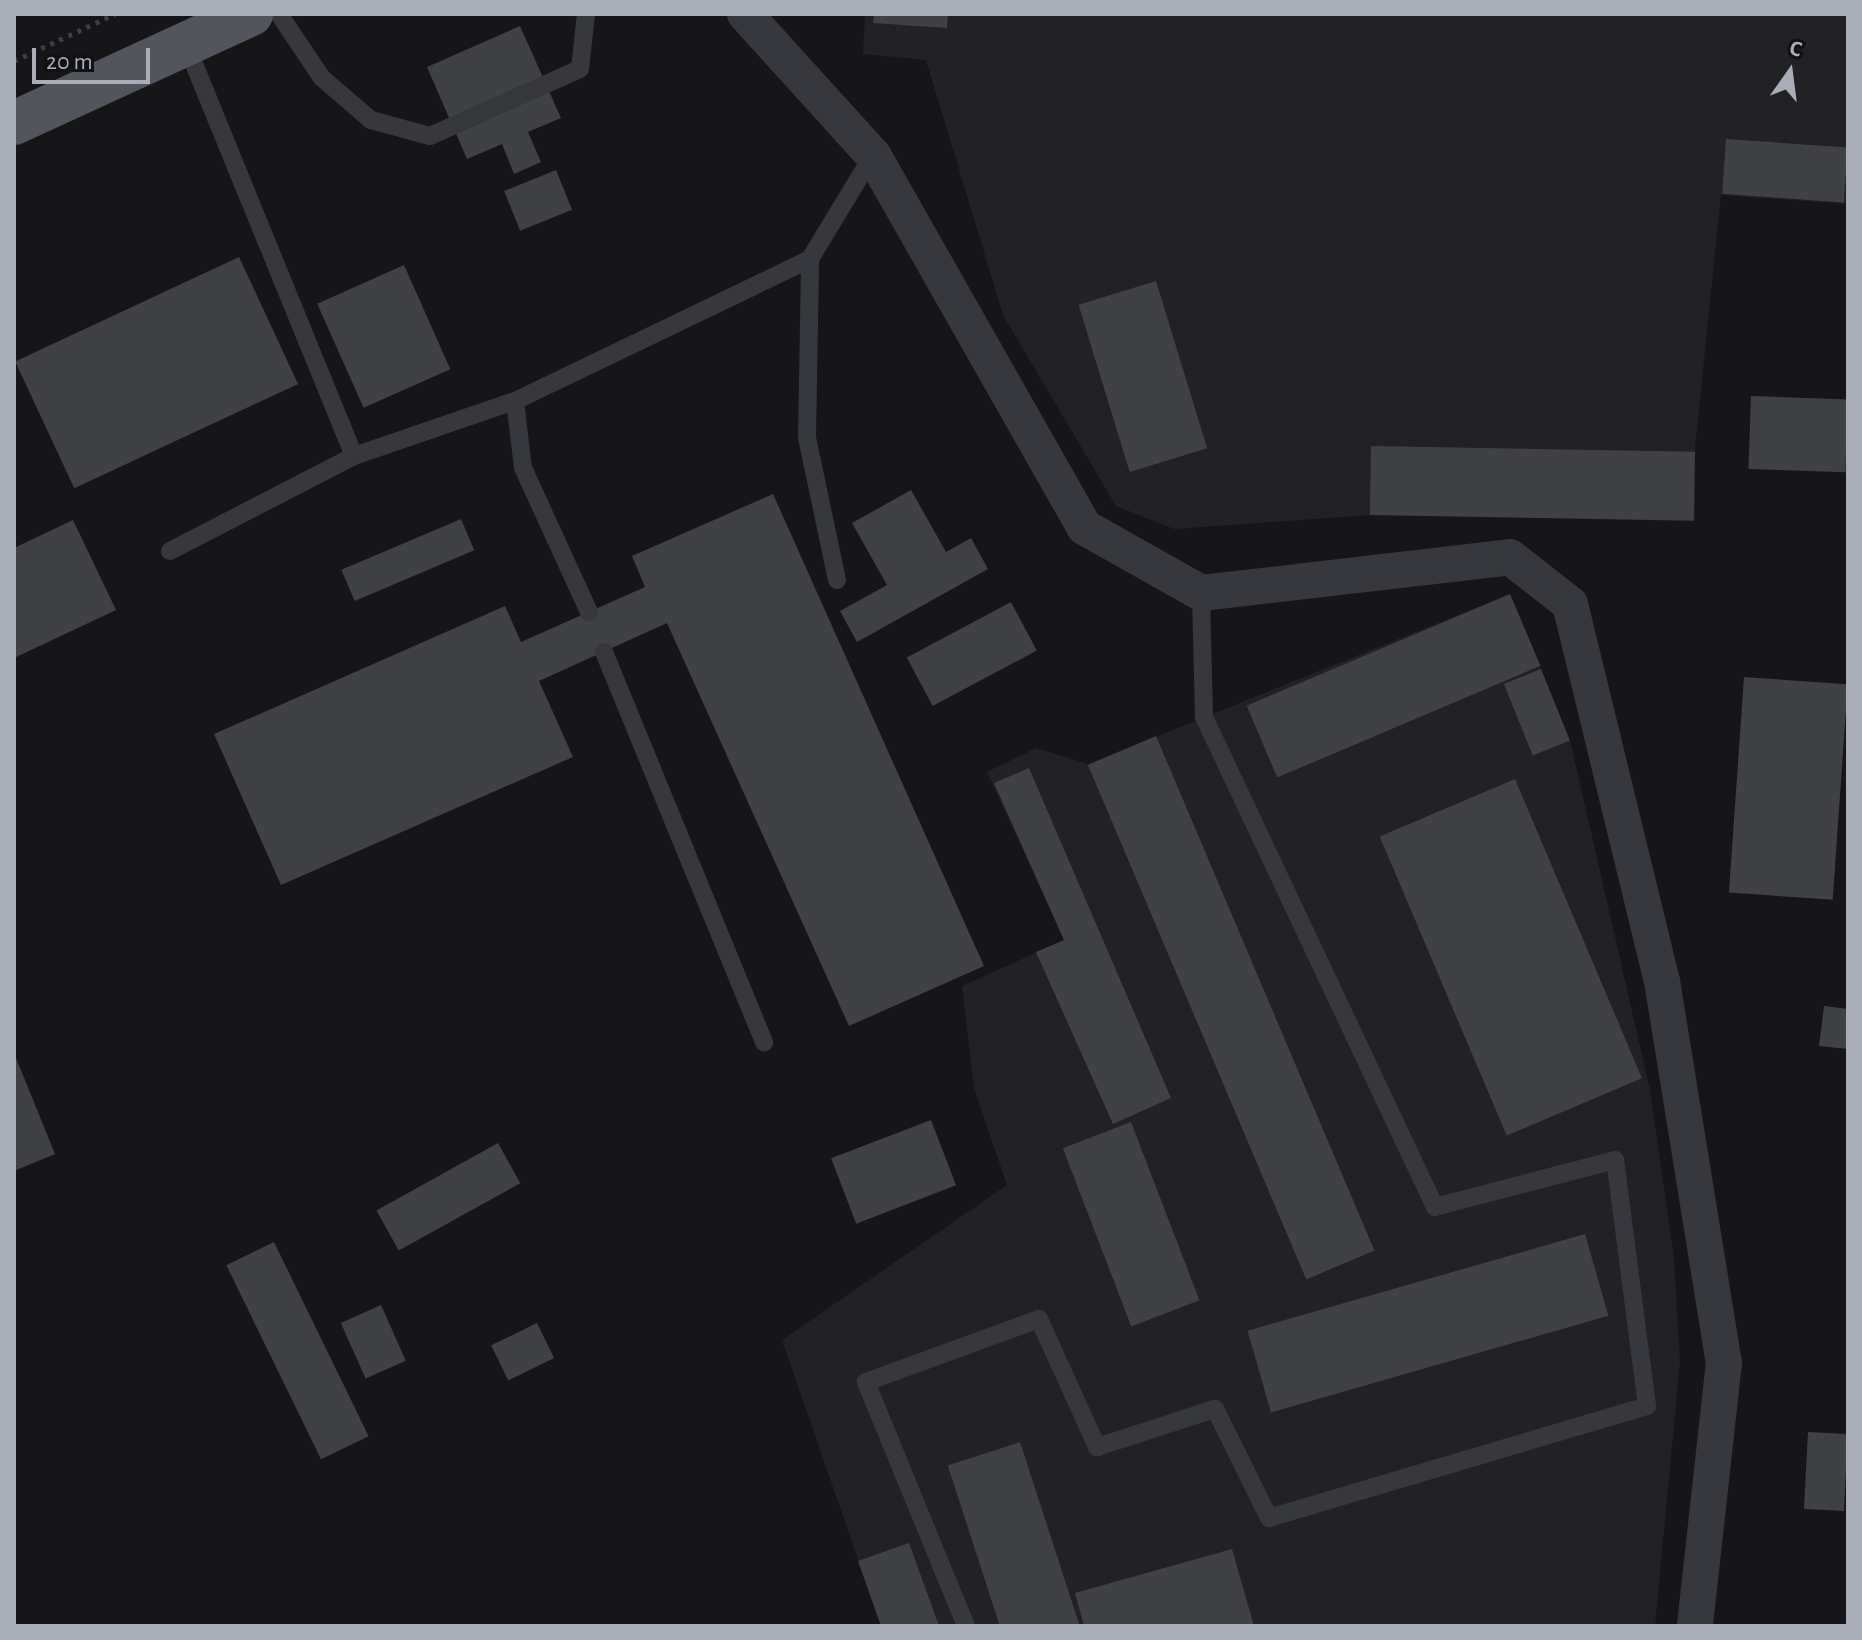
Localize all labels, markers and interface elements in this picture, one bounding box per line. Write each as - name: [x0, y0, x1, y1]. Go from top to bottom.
- scale bar: [36, 32, 154, 82]
- north arrow: [1750, 32, 1830, 112]
- text: С: [1787, 37, 1804, 61]
- text: 20 m: [46, 50, 93, 74]

